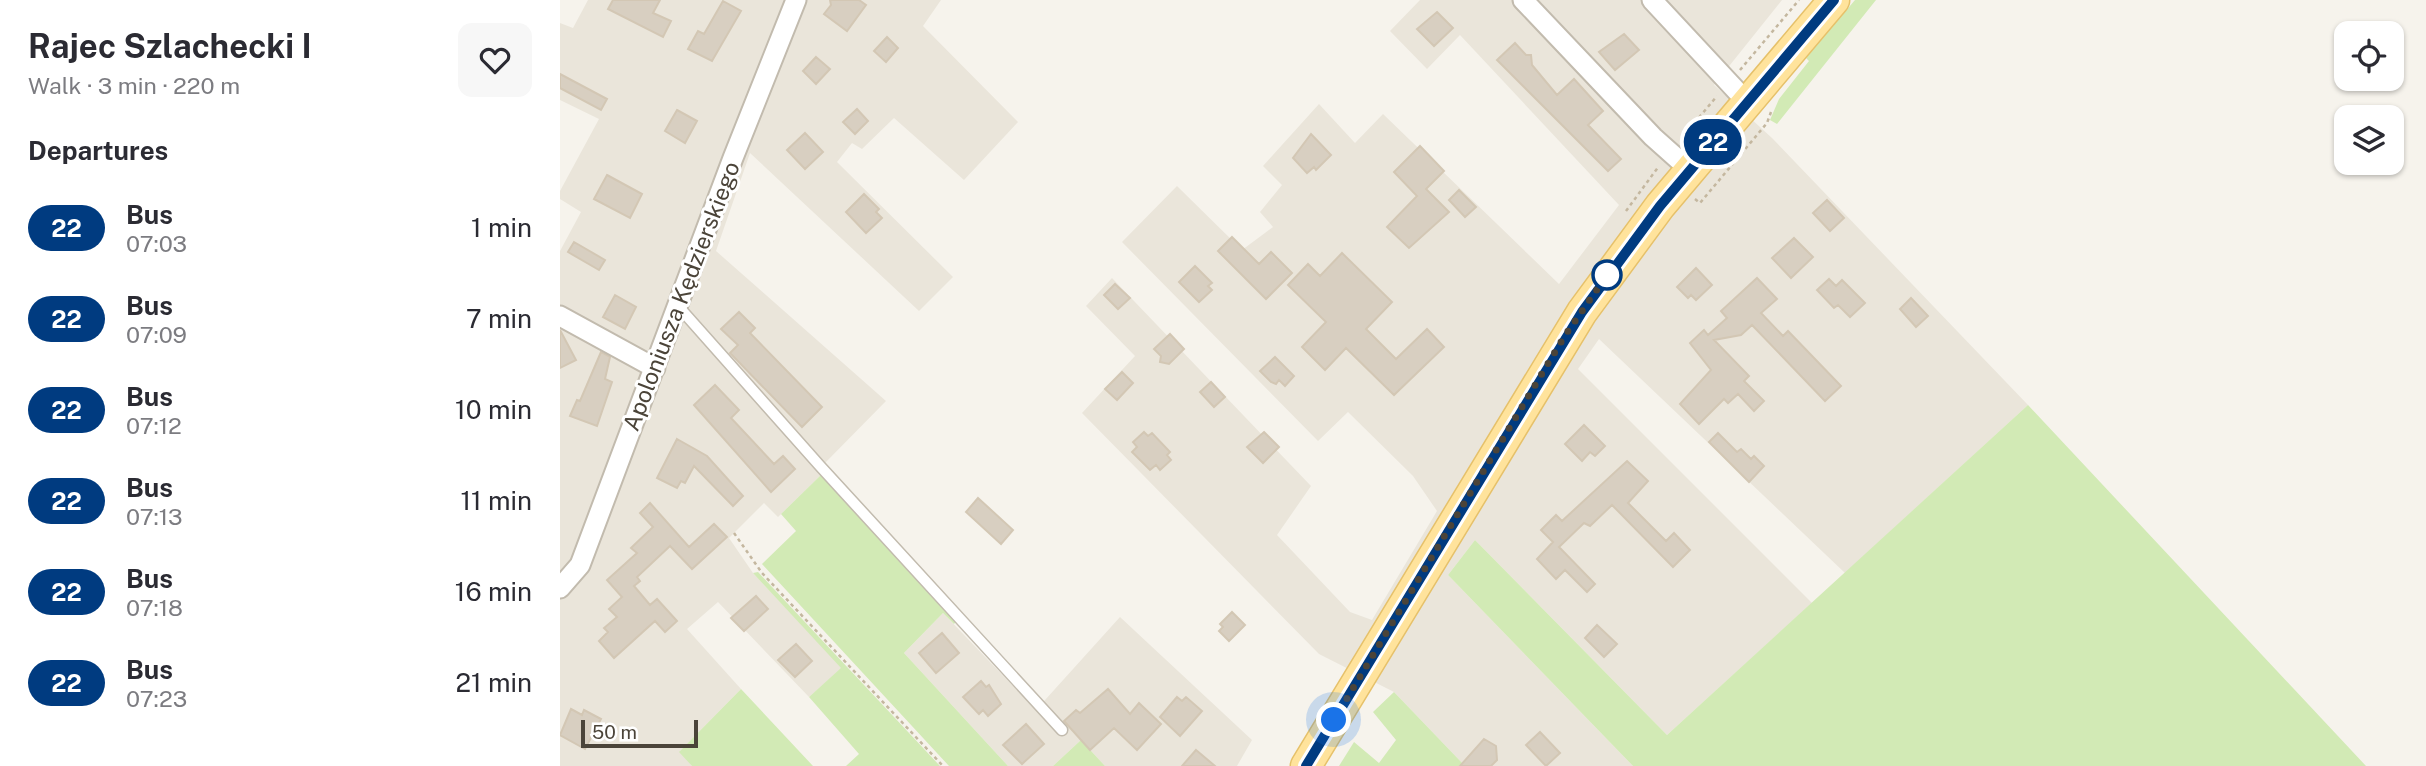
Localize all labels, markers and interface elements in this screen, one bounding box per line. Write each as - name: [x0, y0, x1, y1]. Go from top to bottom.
- map controls: [2334, 21, 2404, 175]
- button: locate: [2334, 21, 2404, 91]
- button: heart: [458, 23, 532, 97]
- text: Rajec Szlachecki I: [28, 27, 312, 65]
- text: Walk · 3 min · 220 m: [28, 72, 240, 99]
- button: layers: [2334, 105, 2404, 175]
- line badge: 22: [1682, 119, 1744, 165]
- text: 22: [1698, 128, 1728, 156]
- text: Departures: [28, 135, 168, 166]
- street label: Apoloniusza Kędzierskiego: [617, 157, 745, 435]
- text: Bus: [126, 199, 173, 230]
- text: 1 min: [471, 212, 532, 243]
- text: 22: [51, 214, 82, 242]
- text: 07:03: [126, 230, 187, 257]
- unlabelled marker: [1592, 260, 1622, 290]
- text: Bus: [126, 290, 173, 321]
- text: 7 min: [466, 303, 532, 334]
- text: 22: [51, 305, 82, 333]
- text: 07:09: [126, 321, 187, 348]
- text: Bus: [126, 381, 173, 412]
- text: 10 min: [455, 394, 532, 425]
- text: 22: [51, 396, 82, 424]
- text: 07:12: [126, 412, 182, 439]
- text: Bus: [126, 472, 173, 503]
- text: 11 min: [460, 485, 532, 516]
- text: 22: [51, 487, 82, 515]
- text: 07:13: [126, 503, 183, 530]
- text: Bus: [126, 563, 173, 594]
- text: 16 min: [455, 576, 532, 607]
- text: 22: [51, 578, 82, 606]
- text: 07:18: [126, 594, 183, 621]
- text: Bus: [126, 654, 173, 685]
- text: 21 min: [456, 667, 532, 698]
- text: 22: [51, 669, 82, 697]
- text: 07:23: [126, 685, 187, 712]
- your location: [1316, 702, 1351, 737]
- scale bar: [581, 717, 698, 749]
- text: 50 m: [592, 721, 637, 743]

